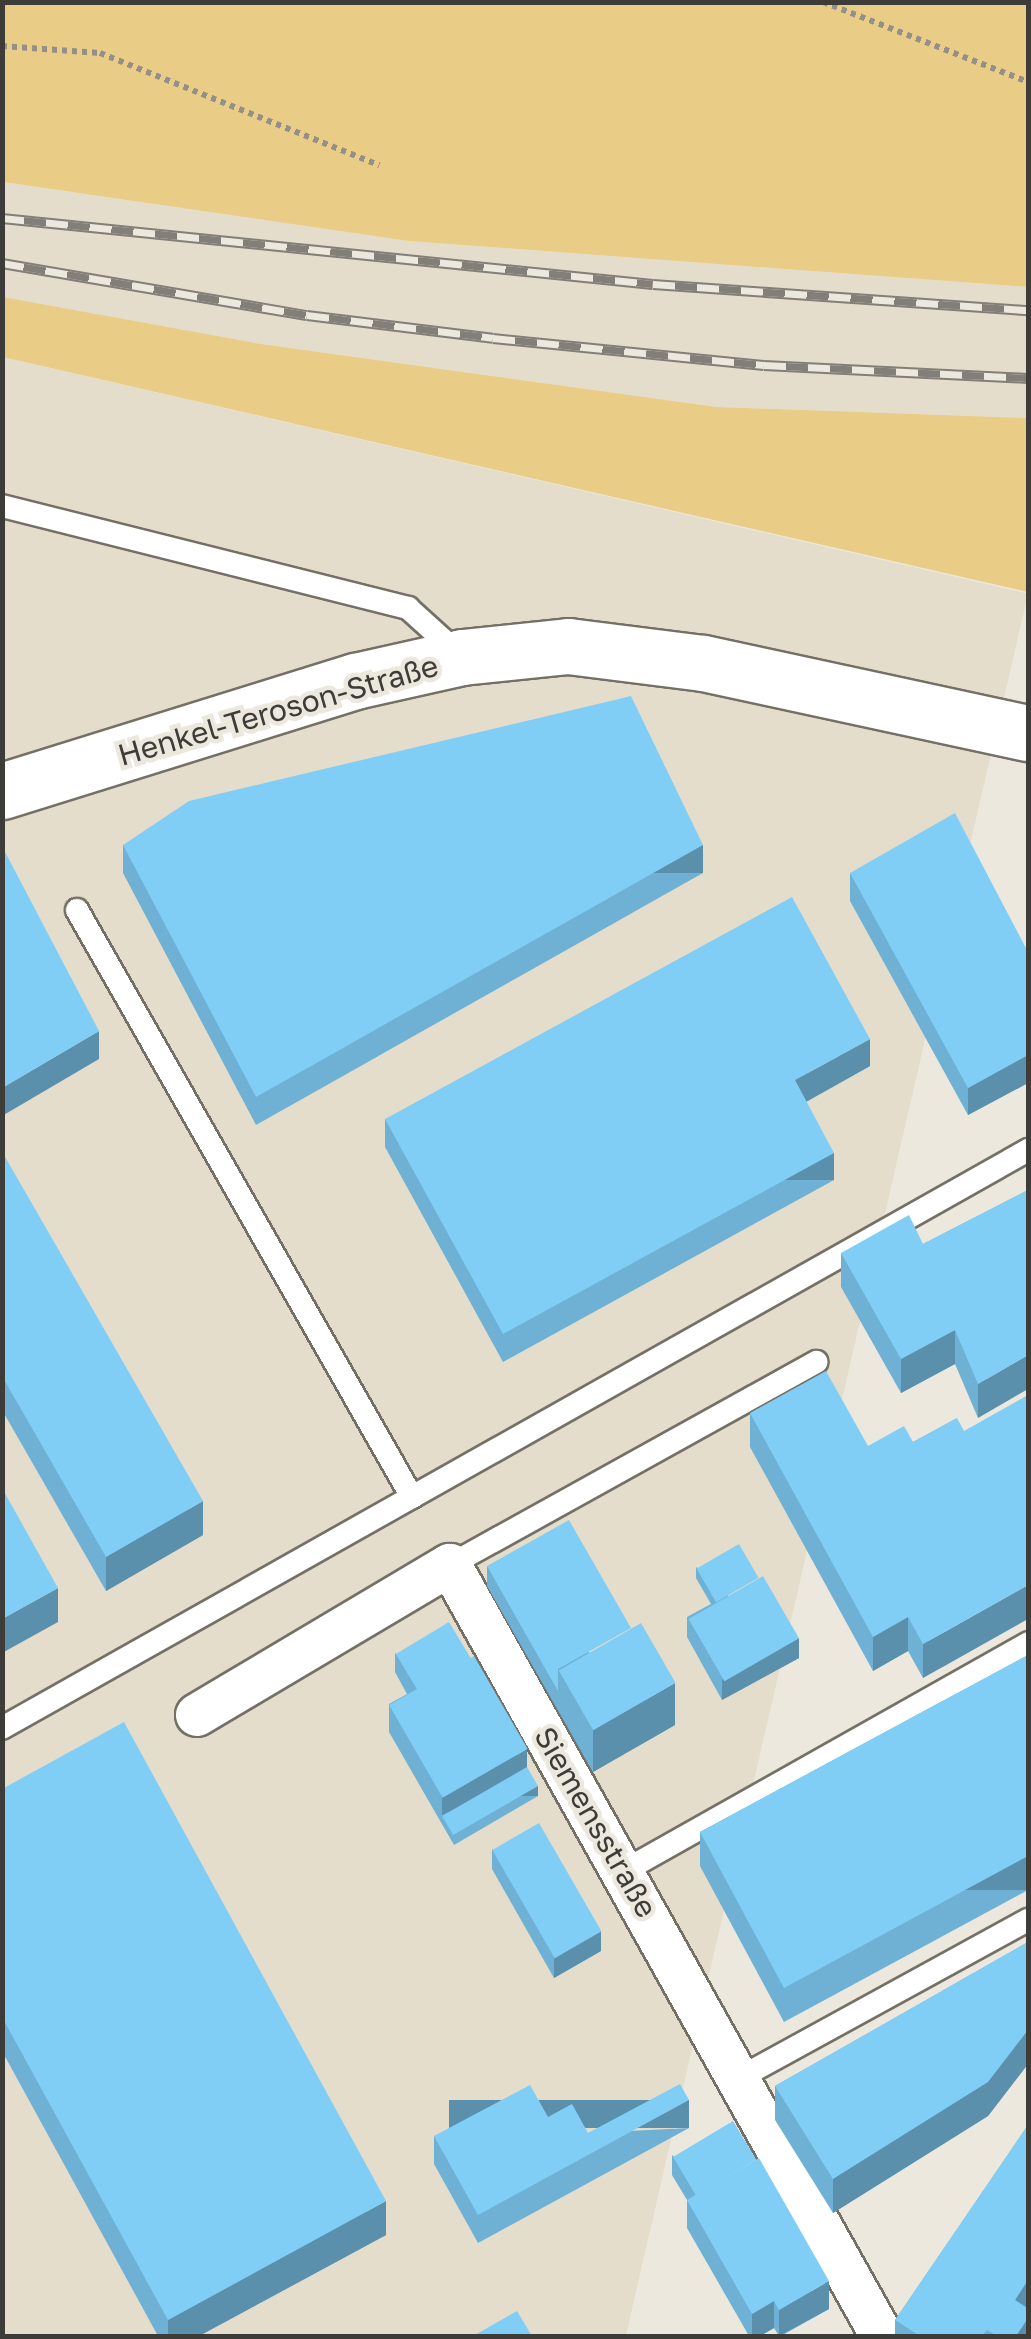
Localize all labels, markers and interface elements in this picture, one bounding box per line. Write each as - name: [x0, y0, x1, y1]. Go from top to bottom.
- street label: Henkel-Teroson-Straße: [114, 647, 442, 773]
- street label: Siemensstraße: [527, 1720, 665, 1924]

